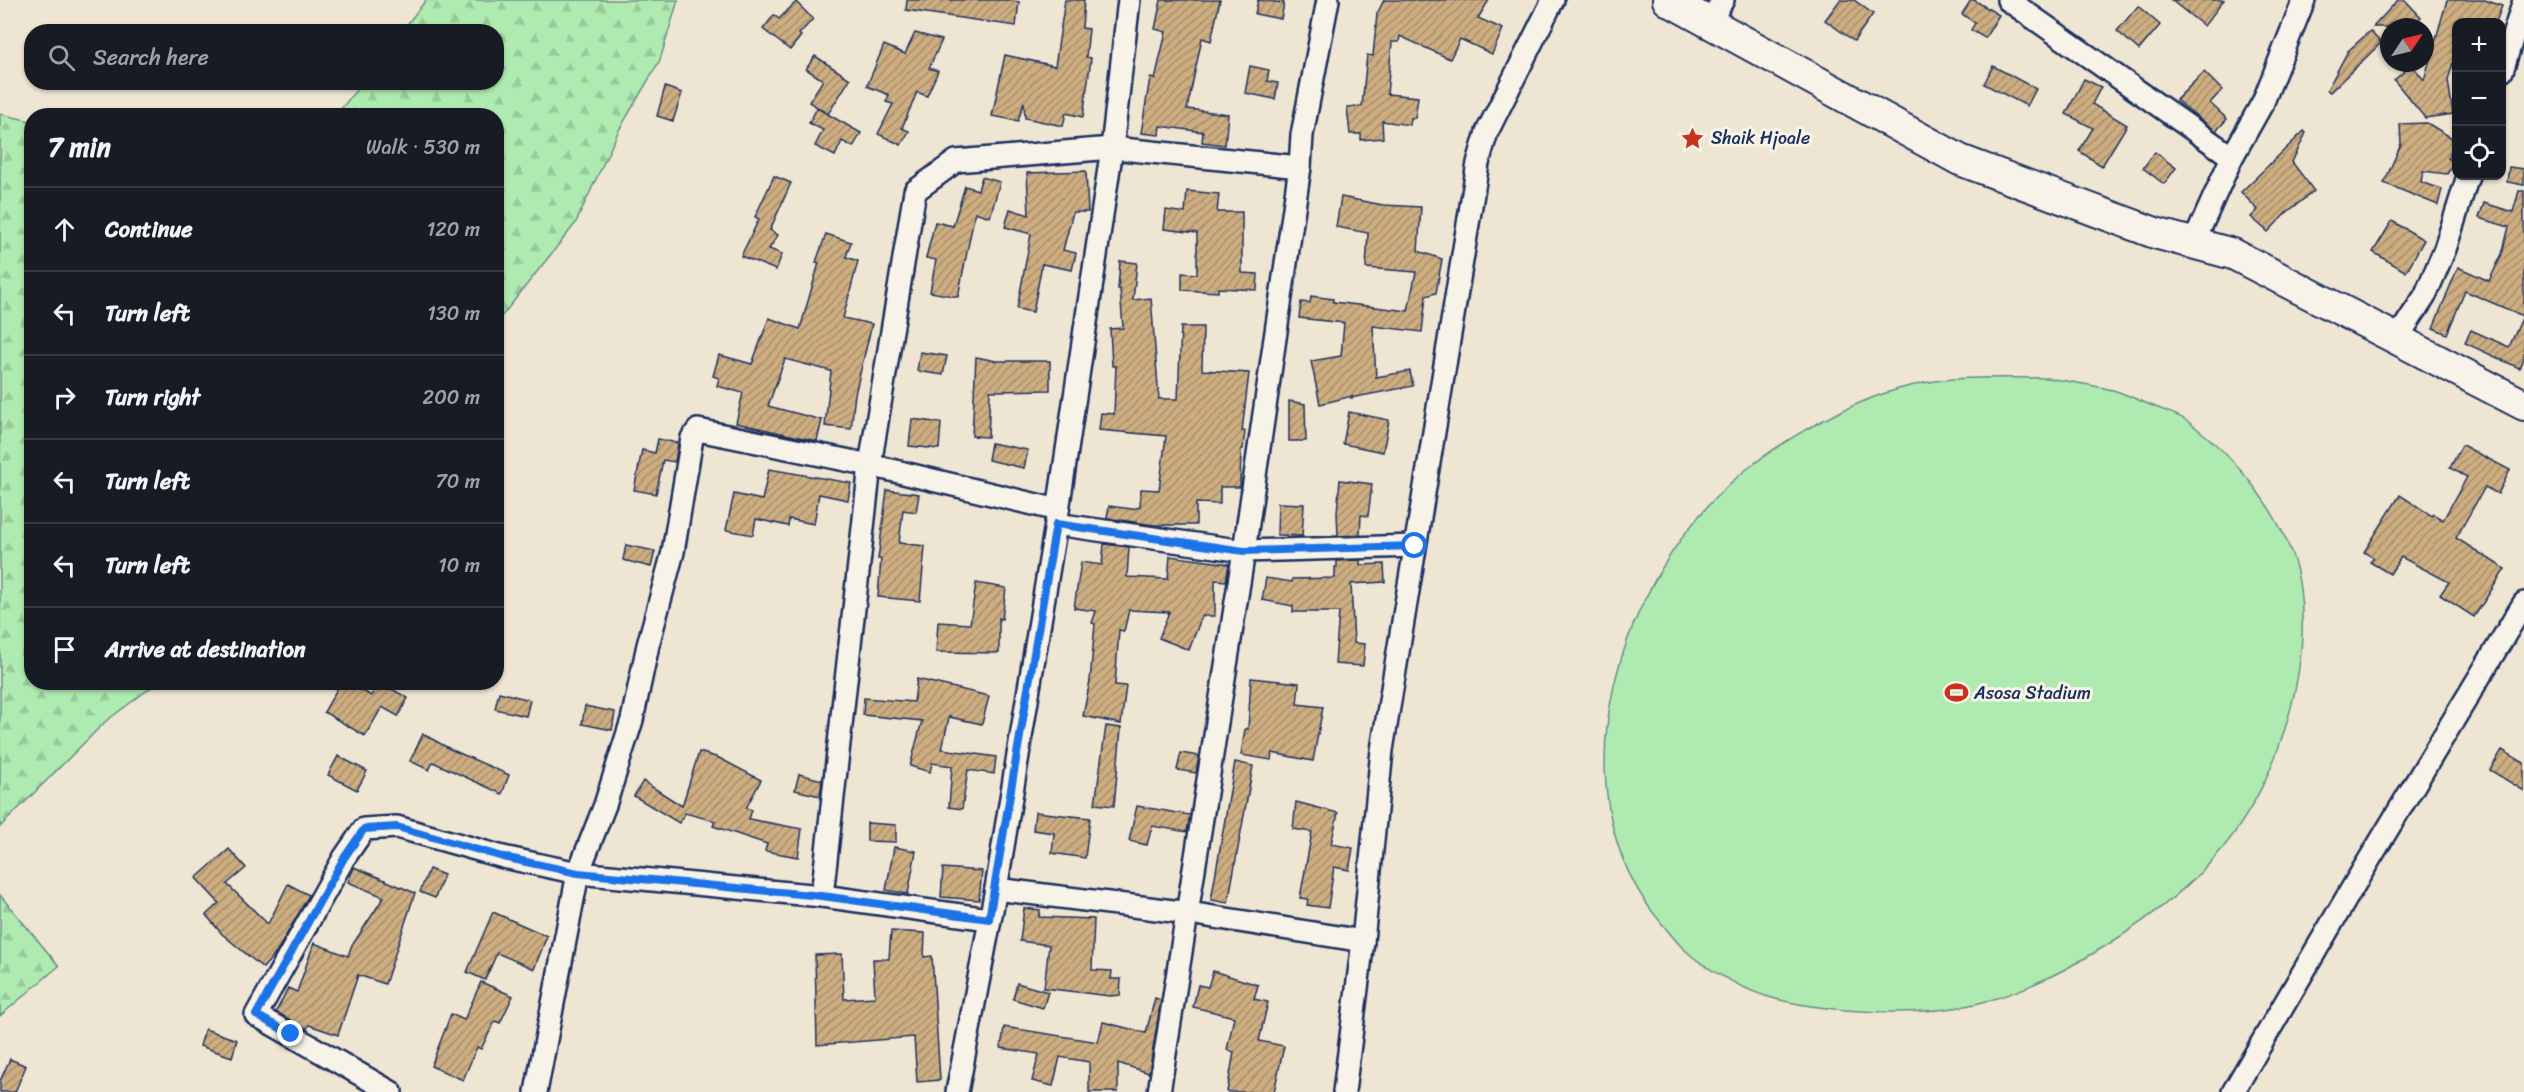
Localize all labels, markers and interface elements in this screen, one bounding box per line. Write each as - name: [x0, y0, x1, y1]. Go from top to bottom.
- north arrow: [2380, 18, 2434, 72]
- map controls: [2452, 18, 2506, 180]
- button: +: [2452, 18, 2506, 72]
- search box: [24, 24, 504, 90]
- text: Search here: [93, 38, 209, 77]
- icon: search: [45, 41, 78, 74]
- button: −: [2452, 72, 2506, 126]
- place label: Shaik Hjoale: [1711, 122, 1810, 154]
- text: 7 min: [48, 124, 111, 170]
- place icon: Shaik Hjoale: [1680, 125, 1706, 151]
- button: locate: [2452, 126, 2506, 180]
- text: Walk · 530 m: [366, 130, 480, 165]
- text: Continue: [105, 210, 193, 249]
- text: 120 m: [427, 212, 480, 247]
- icon: ahead: [48, 213, 81, 246]
- text: Turn left: [105, 294, 190, 333]
- text: 130 m: [427, 296, 480, 331]
- icon: left: [48, 297, 81, 330]
- text: Turn right: [105, 378, 200, 417]
- text: 200 m: [423, 380, 480, 415]
- icon: right: [48, 381, 81, 414]
- text: Turn left: [105, 462, 190, 501]
- text: 70 m: [435, 464, 480, 499]
- icon: left: [48, 465, 81, 498]
- route start: [1401, 532, 1427, 558]
- text: Turn left: [105, 546, 190, 585]
- text: 10 m: [438, 548, 480, 583]
- icon: left: [48, 549, 81, 582]
- text: Arrive at destination: [105, 630, 306, 669]
- icon: arrive: [48, 633, 81, 666]
- place label: Asosa Stadium: [1973, 677, 2091, 709]
- sports icon: Asosa Stadium: [1943, 680, 1969, 706]
- route end: [277, 1020, 303, 1046]

